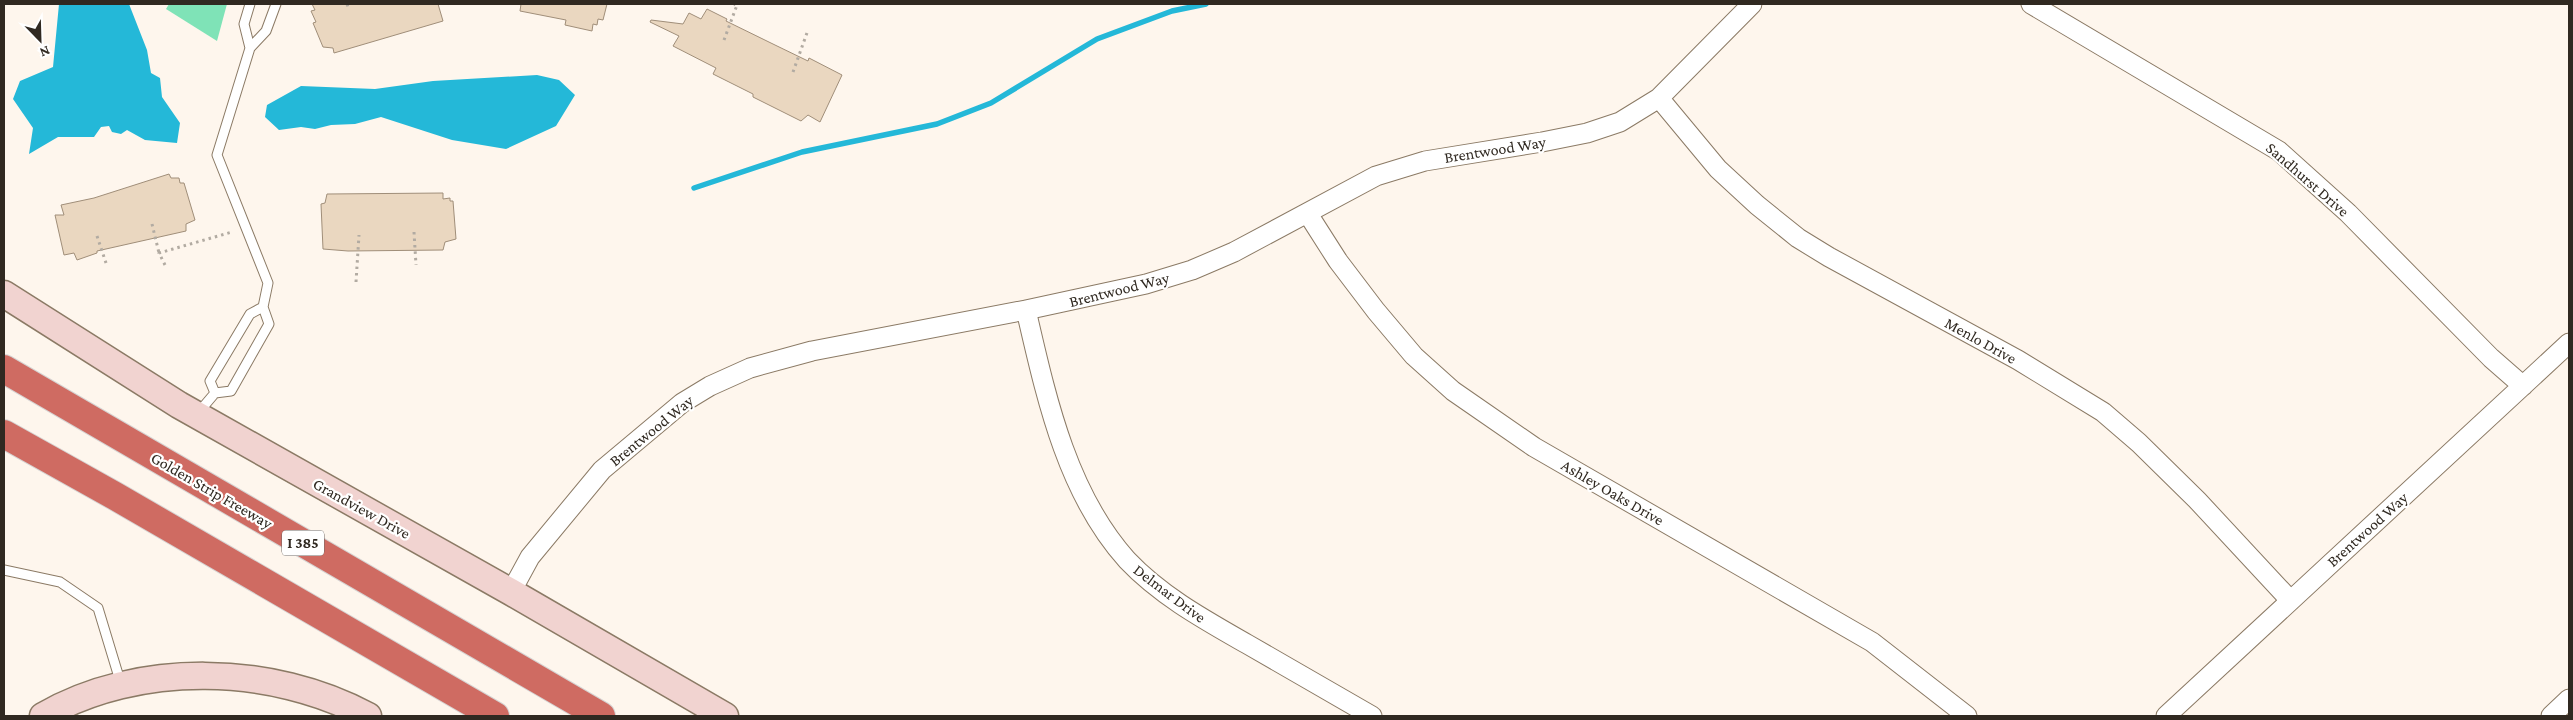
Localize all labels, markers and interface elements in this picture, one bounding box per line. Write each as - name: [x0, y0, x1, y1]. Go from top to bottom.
- north arrow: [15, 15, 65, 65]
- text: N: [37, 43, 53, 61]
- street label: Brentwood Way: [1443, 133, 1548, 167]
- street label: Sandhurst Drive: [2263, 139, 2352, 220]
- street label: Brentwood Way: [1067, 269, 1172, 311]
- street label: Menlo Drive: [1942, 314, 2019, 367]
- street label: Brentwood Way: [606, 391, 698, 470]
- street label: Golden Strip Freeway: [148, 449, 276, 533]
- street label: Ashley Oaks Drive: [1558, 456, 1667, 529]
- street label: Grandview Drive: [310, 475, 413, 542]
- street label: Brentwood Way: [2324, 488, 2412, 571]
- road number: I 385: [282, 530, 324, 556]
- street label: Delmar Drive: [1130, 561, 1209, 626]

